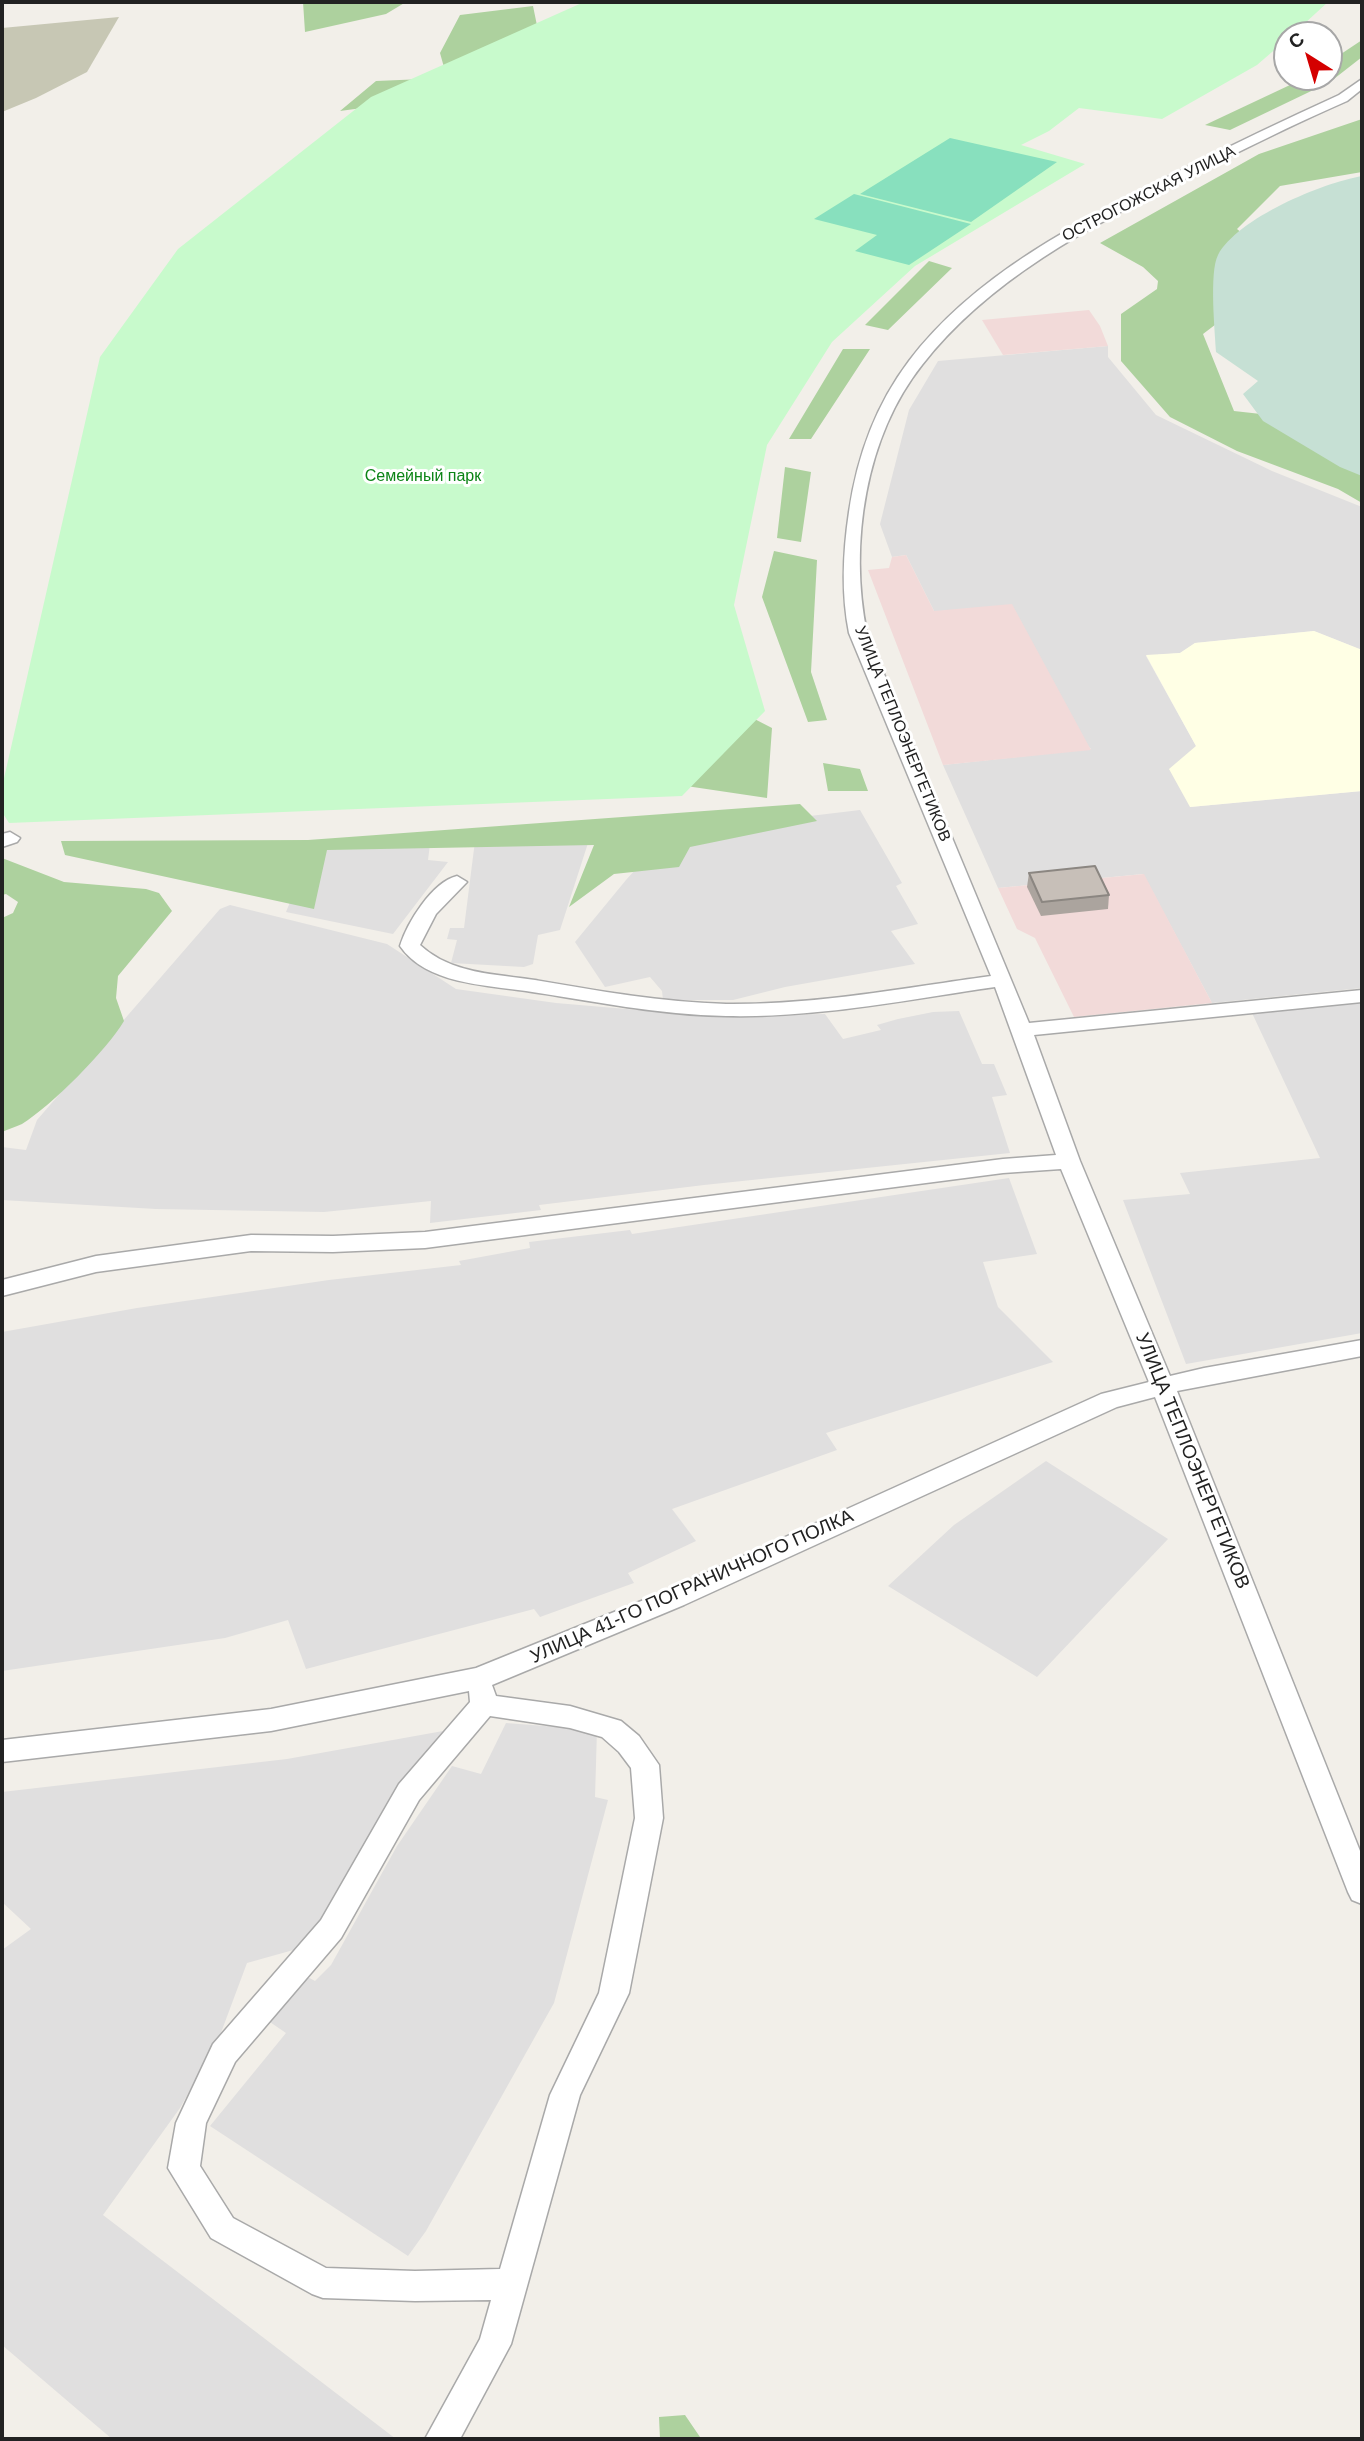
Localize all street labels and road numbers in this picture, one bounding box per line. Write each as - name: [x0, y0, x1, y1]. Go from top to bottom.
- street label: ОСТРОГОЖСКАЯ УЛИЦА: [1059, 142, 1239, 246]
- street label: УЛИЦА ТЕПЛОЭНЕРГЕТИКОВ: [850, 623, 954, 845]
- street label: УЛИЦА ТЕПЛОЭНЕРГЕТИКОВ: [1130, 1330, 1254, 1592]
- street label: УЛИЦА 41-ГО ПОГРАНИЧНОГО ПОЛКА: [527, 1505, 857, 1669]

